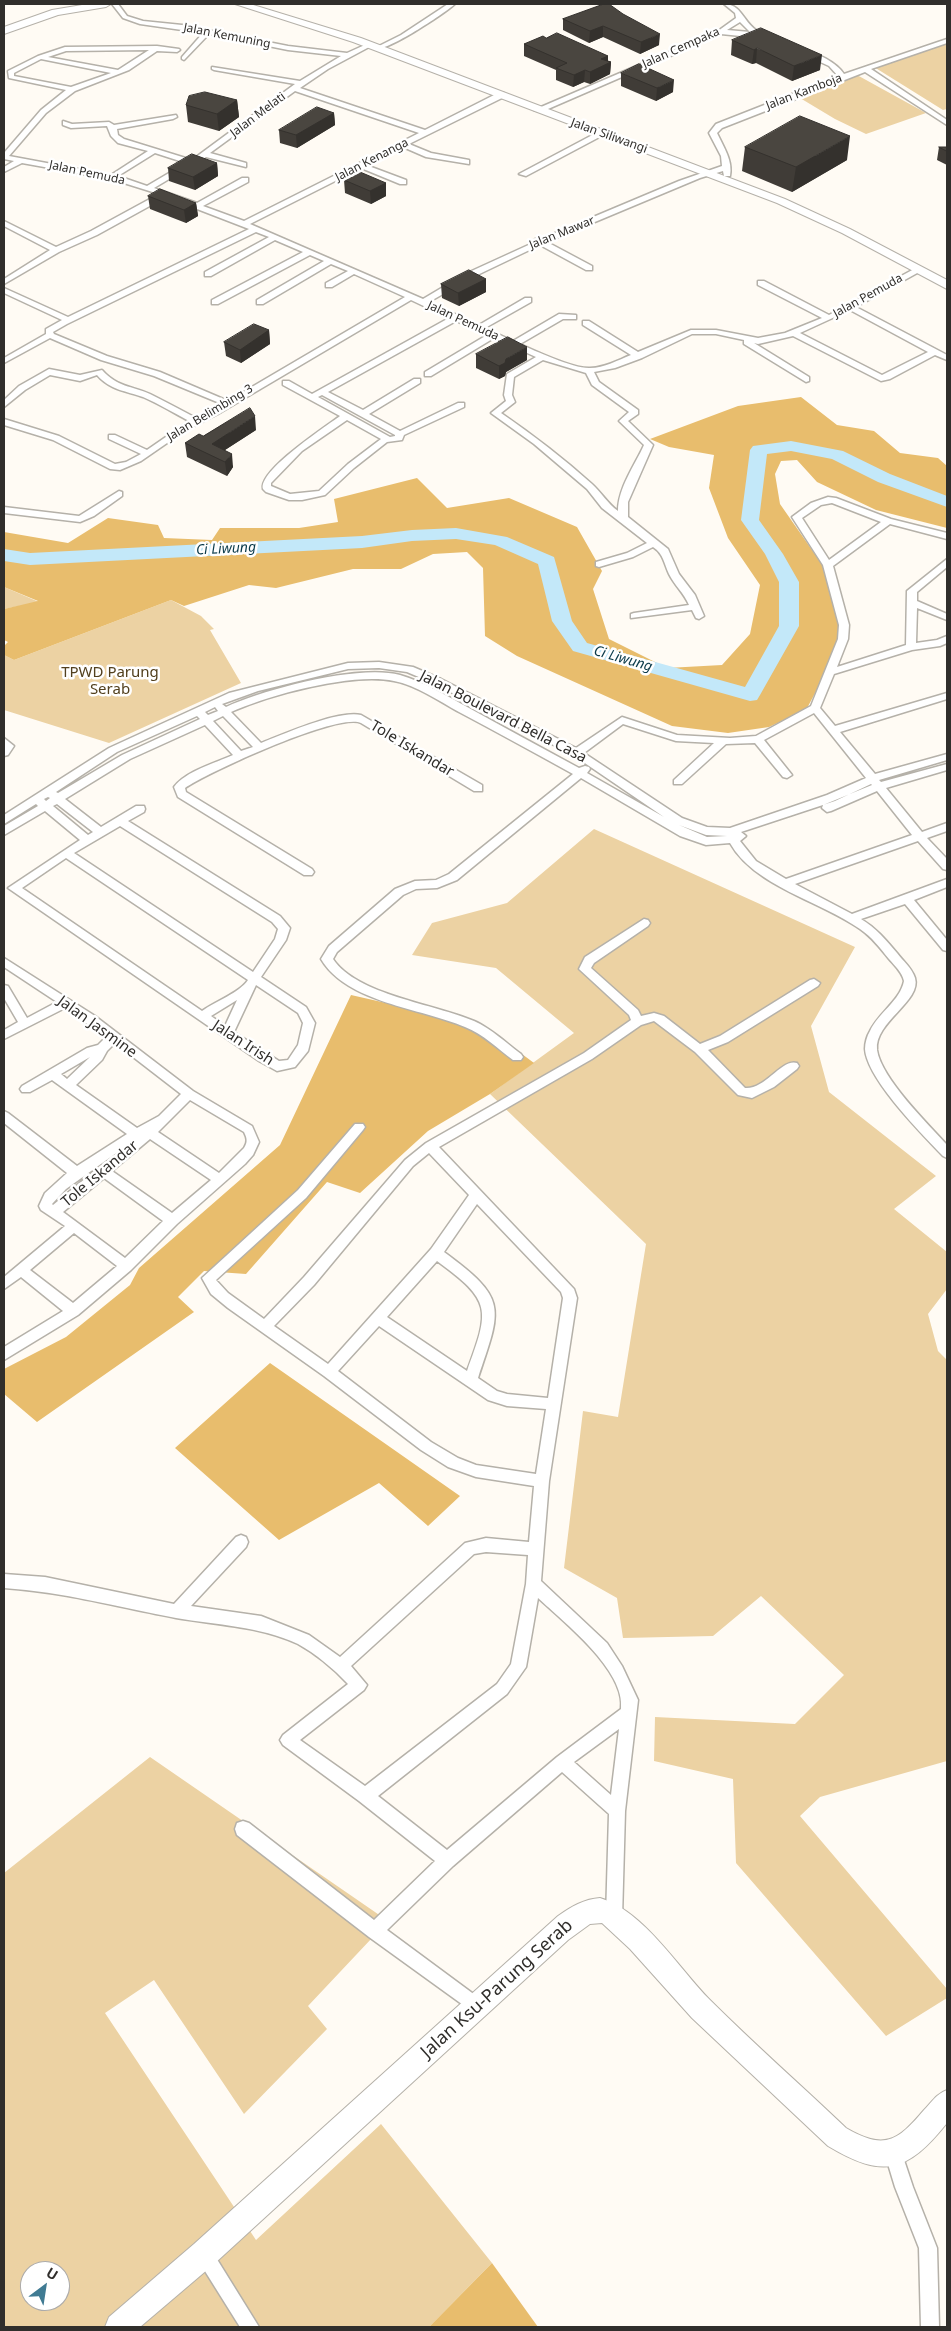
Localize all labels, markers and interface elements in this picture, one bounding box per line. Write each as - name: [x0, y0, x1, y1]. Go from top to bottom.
- street label: Jalan Kemuning: [182, 20, 272, 52]
- street label: Jalan Cempaka: [640, 25, 722, 71]
- street label: Jalan Kamboja: [764, 71, 844, 113]
- street label: Jalan Melati: [228, 90, 288, 140]
- street label: Jalan Siliwangi: [569, 116, 649, 156]
- street label: Jalan Kenanga: [333, 135, 411, 185]
- street label: Jalan Pemuda: [48, 158, 126, 188]
- street label: Jalan Mawar: [527, 213, 597, 253]
- street label: Jalan Pemuda: [831, 271, 905, 321]
- street label: Jalan Pemuda: [425, 298, 501, 344]
- street label: Jalan Belimbing 3: [164, 382, 256, 444]
- water label: Ci Liwung: [195, 539, 257, 559]
- water label: Ci Liwung: [592, 643, 654, 675]
- park label: TPWD Parung Serab: [61, 664, 159, 699]
- street label: Jalan Boulevard Bella Casa: [417, 667, 589, 767]
- street label: Tole Iskandar: [367, 717, 457, 781]
- street label: Jalan Jasmine: [54, 992, 140, 1062]
- street label: Jalan Irish: [209, 1017, 277, 1069]
- street label: Tole Iskandar: [58, 1137, 142, 1211]
- street label: Jalan Ksu-Parung Serab: [417, 1915, 577, 2063]
- north arrow: [20, 2261, 70, 2311]
- text: U: [43, 2263, 62, 2284]

